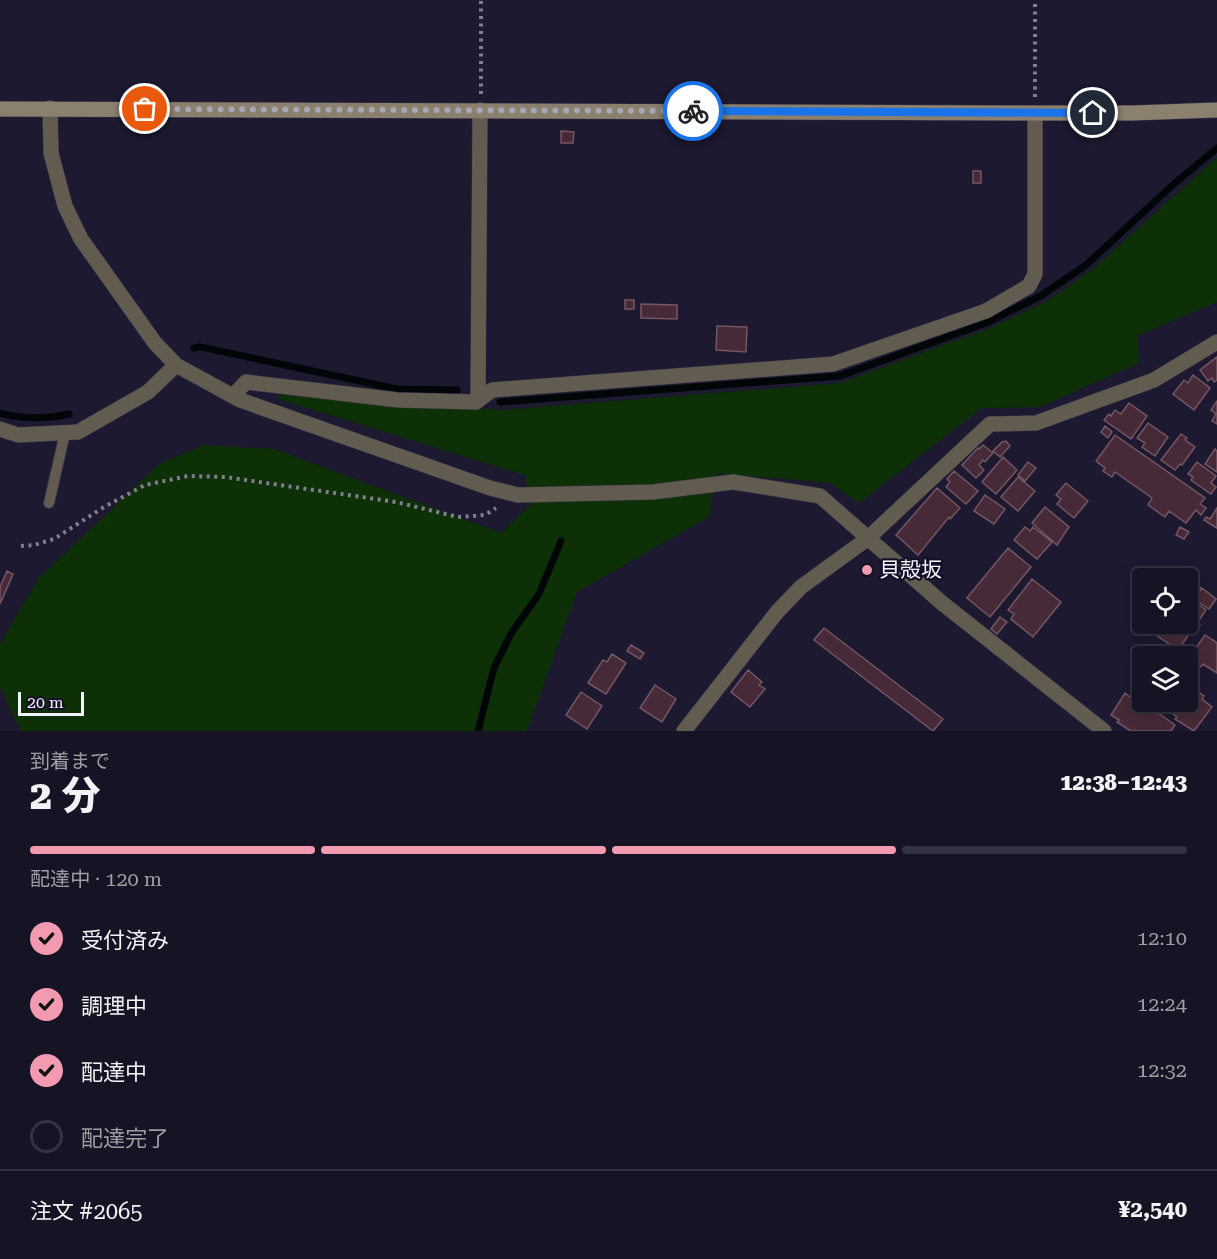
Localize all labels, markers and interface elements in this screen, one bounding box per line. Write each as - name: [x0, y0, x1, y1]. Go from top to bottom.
- courier: [663, 81, 723, 141]
- pin: [119, 83, 170, 134]
- pin: [1067, 87, 1118, 138]
- icon: bag: [128, 92, 161, 125]
- icon: bike: [677, 95, 710, 128]
- icon: home: [1076, 96, 1109, 129]
- place label: 貝殻坂: [879, 558, 942, 582]
- marker: 貝殻坂: [860, 563, 874, 577]
- map controls: [1132, 568, 1198, 712]
- button: locate: [1132, 568, 1198, 634]
- button: layers: [1132, 646, 1198, 712]
- scale bar: [18, 689, 84, 716]
- text: 20 m: [27, 693, 64, 712]
- text: 到着まで: [30, 749, 110, 773]
- text: 12:38–12:43: [1060, 770, 1187, 795]
- text: 2 分: [30, 773, 101, 819]
- text: 配達中 · 120 m: [30, 867, 162, 891]
- icon: check: [30, 922, 63, 955]
- text: 12:10: [1137, 926, 1187, 950]
- text: 受付済み: [81, 928, 169, 953]
- icon: check: [30, 988, 63, 1021]
- text: 12:24: [1137, 992, 1187, 1016]
- text: 調理中: [81, 994, 147, 1019]
- icon: check: [30, 1054, 63, 1087]
- text: 12:32: [1137, 1058, 1187, 1082]
- text: 配達中: [81, 1060, 147, 1085]
- text: 配達完了: [81, 1126, 169, 1151]
- text: ¥2,540: [1118, 1197, 1187, 1222]
- text: 注文 #2065: [30, 1199, 143, 1224]

